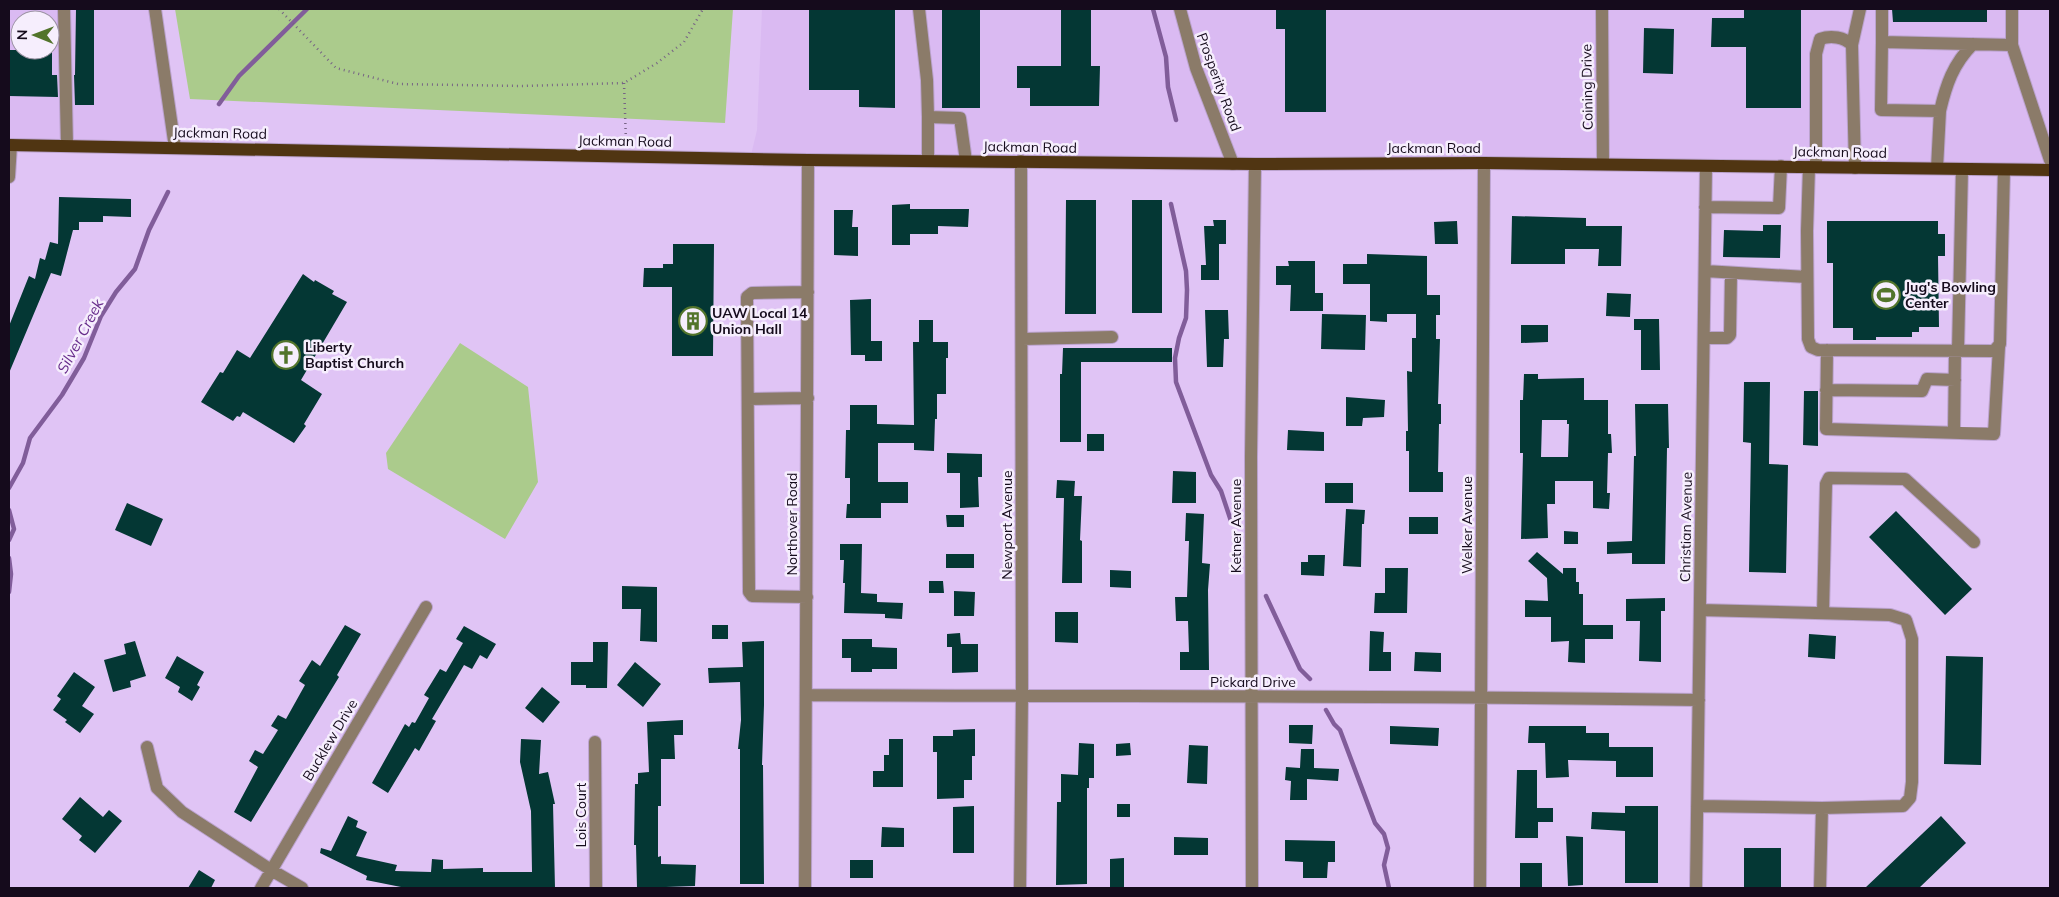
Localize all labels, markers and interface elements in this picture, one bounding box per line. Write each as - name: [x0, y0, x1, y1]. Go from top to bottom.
- north arrow: [10, 10, 60, 60]
- text: N: [13, 29, 31, 40]
- street label: Prosperity Road: [1193, 30, 1245, 134]
- street label: Coining Drive: [1577, 44, 1597, 130]
- street label: Jackman Road: [173, 123, 267, 143]
- street label: Jackman Road: [578, 131, 672, 151]
- street label: Jackman Road: [983, 137, 1077, 157]
- street label: Jackman Road: [1387, 139, 1481, 157]
- street label: Jackman Road: [1793, 142, 1887, 162]
- place label: Jug's Bowling Center: [1905, 278, 1996, 312]
- sports icon: Jug's Bowling Center: [1871, 280, 1901, 310]
- water label: Silver Creek: [52, 294, 108, 376]
- place label: UAW Local 14 Union Hall: [712, 304, 808, 338]
- building icon: UAW Local 14 Union Hall: [678, 306, 708, 336]
- place label: Liberty Baptist Church: [305, 338, 404, 372]
- church icon: Liberty Baptist Church: [271, 340, 301, 370]
- street label: Newport Avenue: [998, 470, 1016, 580]
- street label: Christian Avenue: [1676, 472, 1696, 582]
- street label: Northover Road: [783, 473, 801, 575]
- street label: Welker Avenue: [1458, 476, 1476, 574]
- street label: Ketner Avenue: [1227, 479, 1245, 573]
- street label: Pickard Drive: [1210, 673, 1296, 691]
- street label: Bucklew Drive: [299, 696, 361, 784]
- street label: Lois Court: [572, 782, 590, 848]

